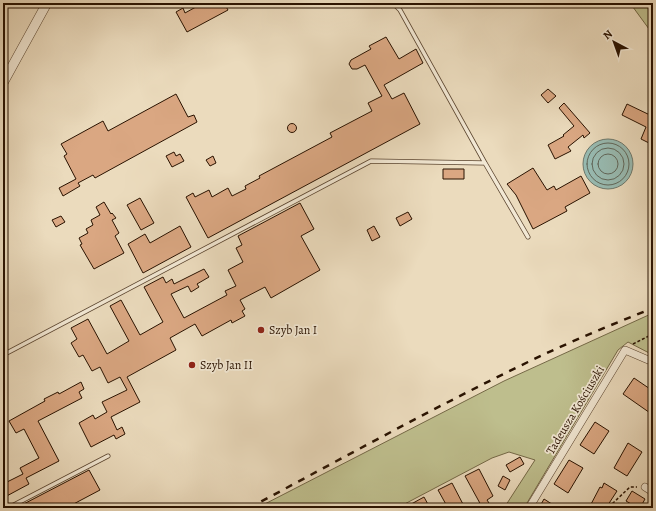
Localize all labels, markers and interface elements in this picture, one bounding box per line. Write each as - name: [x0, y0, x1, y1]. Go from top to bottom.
- north arrow: [594, 22, 634, 62]
- text: N: [600, 27, 616, 43]
- place label: Szyb Jan I: [269, 322, 317, 338]
- marker: Szyb Jan I: [256, 325, 266, 335]
- place label: Szyb Jan II: [200, 357, 252, 373]
- marker: Szyb Jan II: [187, 360, 197, 370]
- street label: Tadeusza Kościuszki: [542, 363, 608, 457]

